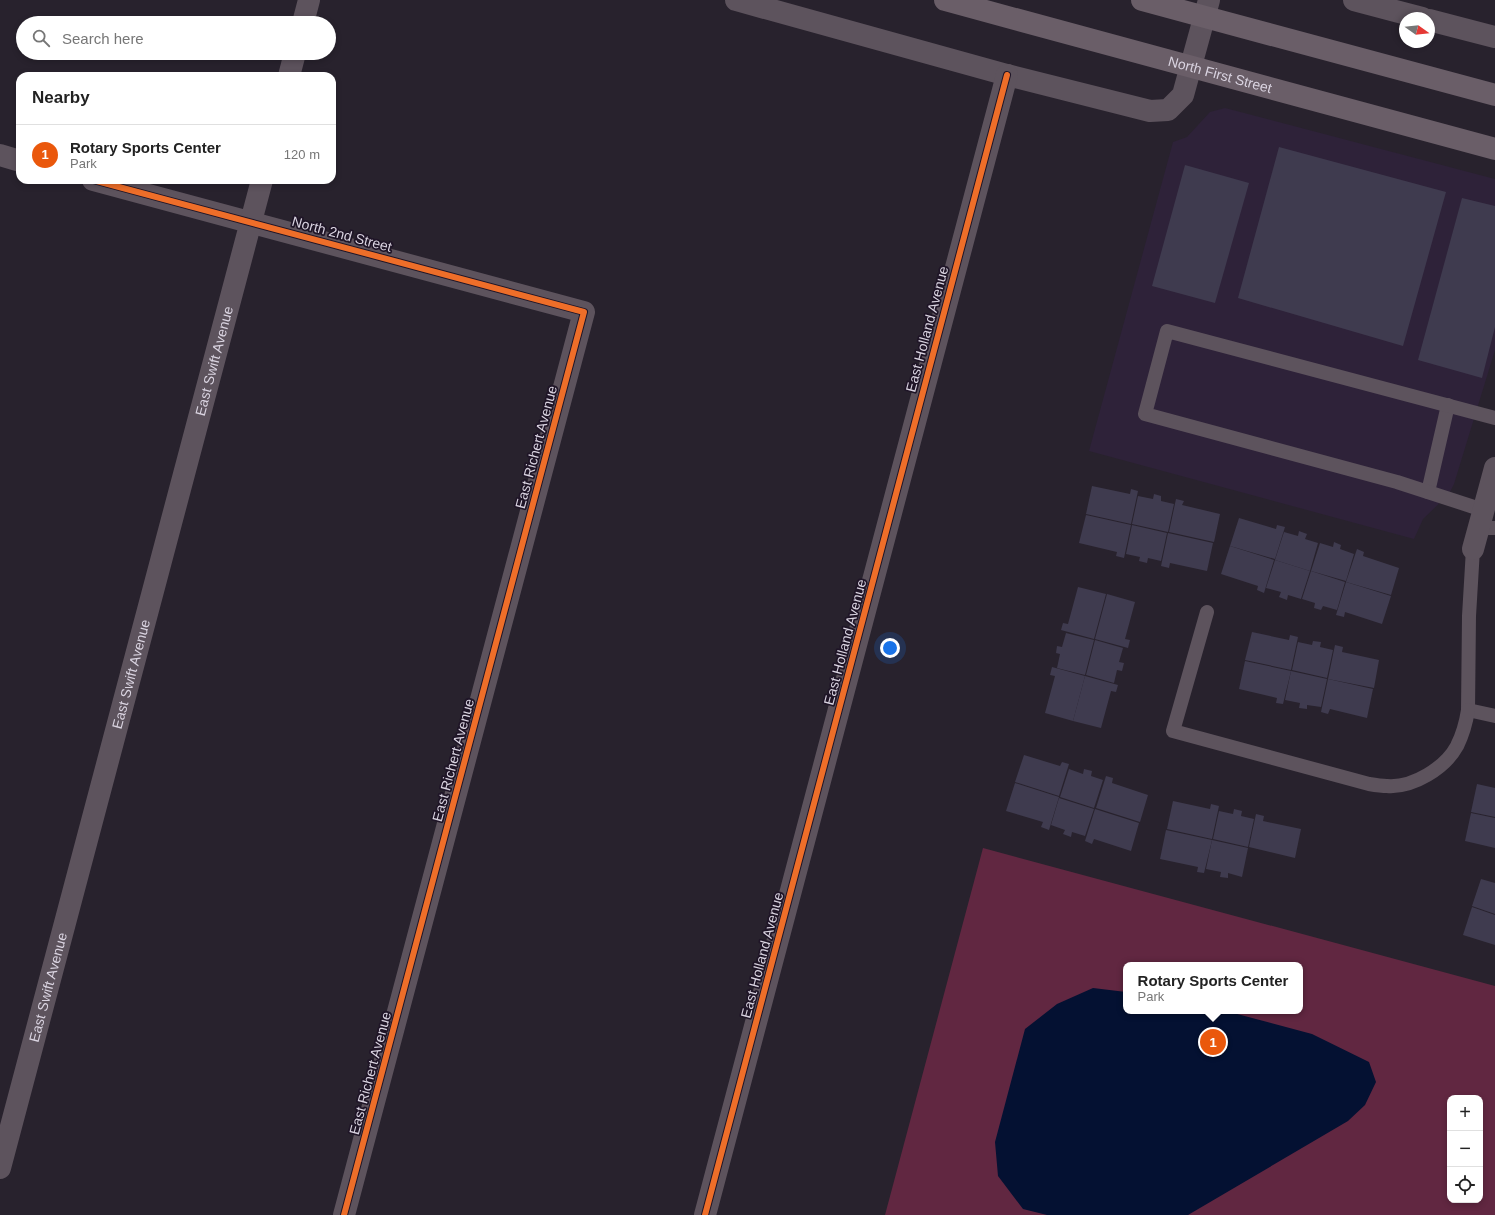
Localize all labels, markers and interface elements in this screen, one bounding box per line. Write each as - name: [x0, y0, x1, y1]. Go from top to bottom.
- north arrow: [1399, 12, 1435, 48]
- search box: [16, 16, 336, 60]
- icon: search: [30, 27, 52, 49]
- text: Search here: [62, 30, 144, 47]
- street label: North First Street: [1166, 53, 1274, 96]
- text: Nearby: [32, 88, 90, 107]
- text: Rotary Sports Center: [70, 139, 221, 156]
- text: 1: [41, 147, 49, 162]
- text: 120 m: [284, 147, 320, 162]
- text: Park: [70, 156, 97, 171]
- street label: North 2nd Street: [290, 213, 394, 255]
- street label: East Holland Avenue: [902, 264, 952, 394]
- street label: East Swift Avenue: [192, 304, 236, 417]
- street label: East Richert Avenue: [512, 384, 560, 510]
- street label: East Holland Avenue: [820, 577, 870, 707]
- street label: East Swift Avenue: [109, 617, 153, 731]
- your location: [880, 638, 900, 658]
- street label: East Richert Avenue: [429, 697, 477, 823]
- street label: East Holland Avenue: [737, 890, 787, 1020]
- street label: East Swift Avenue: [26, 931, 70, 1044]
- popup: [1123, 962, 1303, 1014]
- text: Rotary Sports Center: [1138, 972, 1288, 989]
- text: Park: [1138, 989, 1164, 1004]
- street label: East Richert Avenue: [346, 1010, 394, 1136]
- pin: 1: [1200, 1027, 1226, 1057]
- map controls: [1447, 1095, 1483, 1203]
- button: +: [1447, 1095, 1483, 1131]
- button: −: [1447, 1131, 1483, 1167]
- button: locate: [1447, 1167, 1483, 1203]

